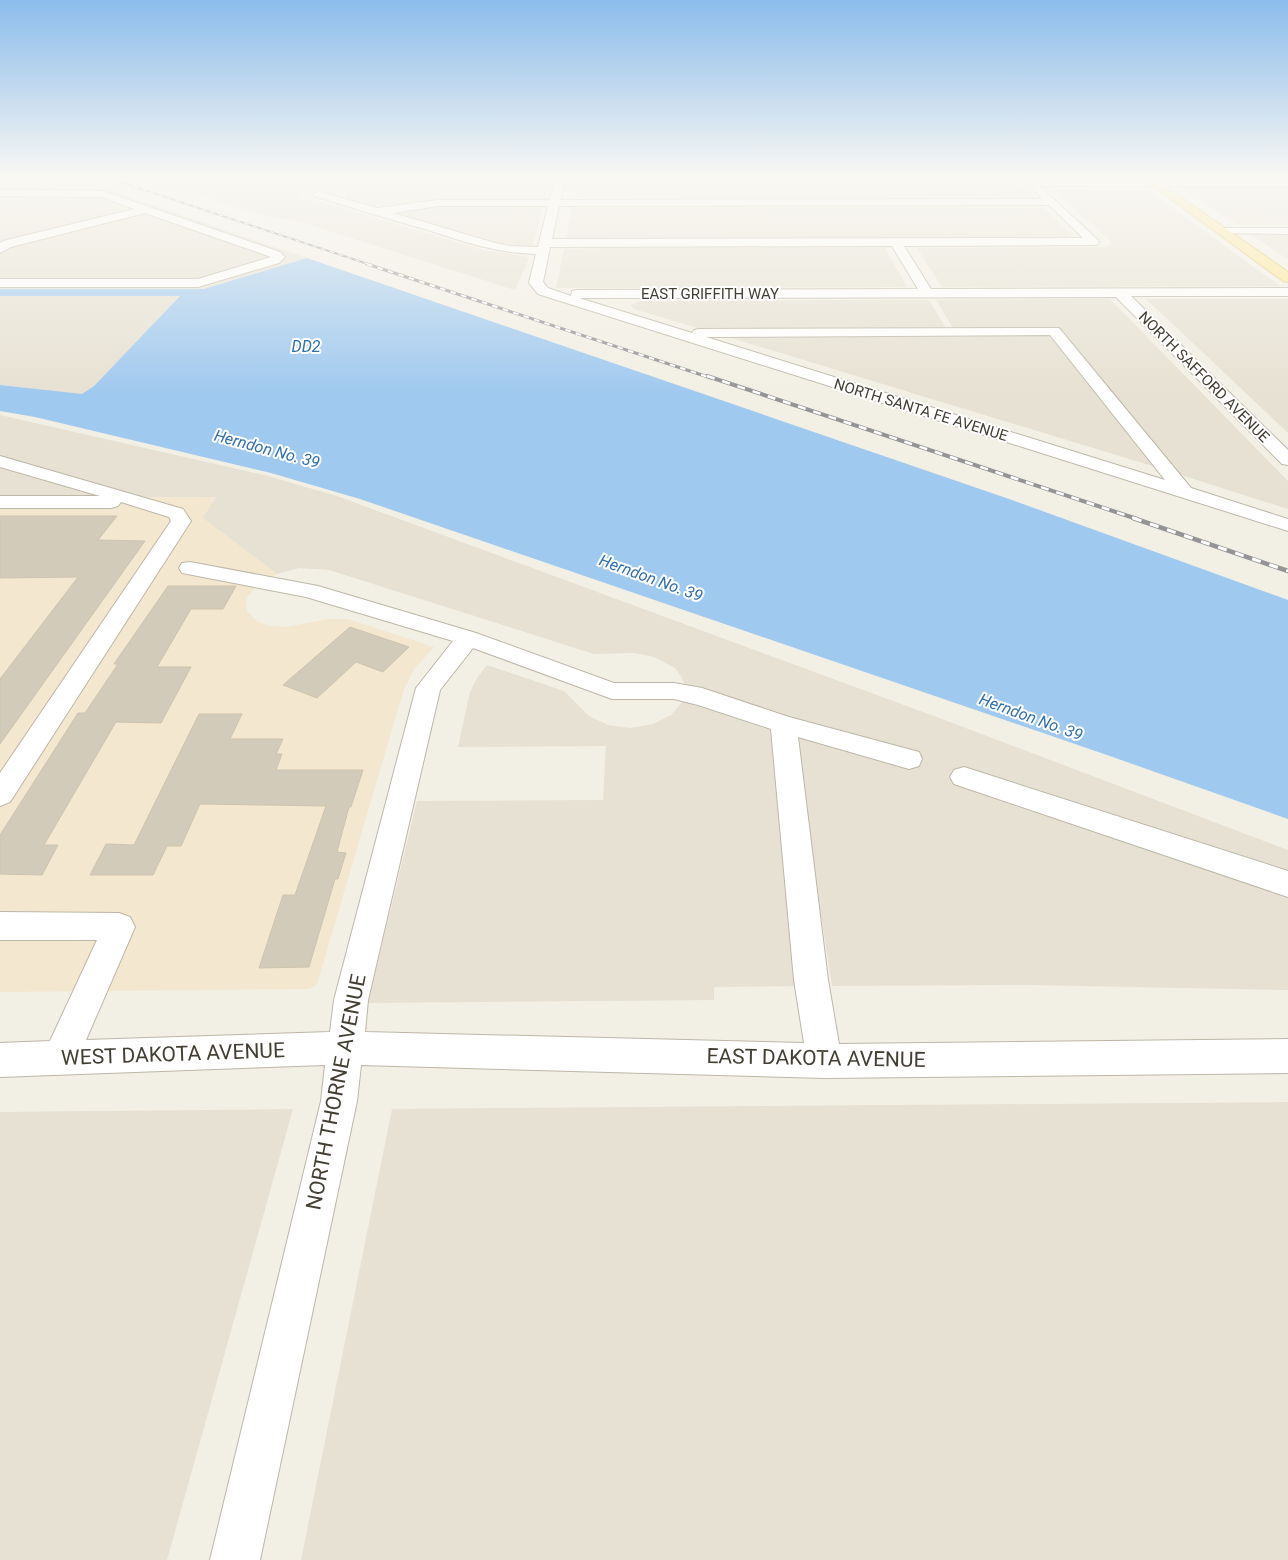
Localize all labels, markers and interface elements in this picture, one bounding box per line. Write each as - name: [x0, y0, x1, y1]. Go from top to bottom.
- street label: EAST GRIFFITH WAY: [641, 285, 779, 303]
- street label: NORTH SAFFORD AVENUE: [1135, 308, 1273, 446]
- water label: DD2: [291, 337, 321, 356]
- street label: NORTH SANTA FE AVENUE: [832, 375, 1011, 445]
- water label: Herndon No. 39: [212, 426, 322, 472]
- water label: Herndon No. 39: [597, 550, 706, 606]
- water label: Herndon No. 39: [977, 689, 1086, 745]
- street label: NORTH THORNE AVENUE: [301, 972, 371, 1212]
- street label: WEST DAKOTA AVENUE: [61, 1038, 285, 1070]
- street label: EAST DAKOTA AVENUE: [706, 1044, 926, 1072]

